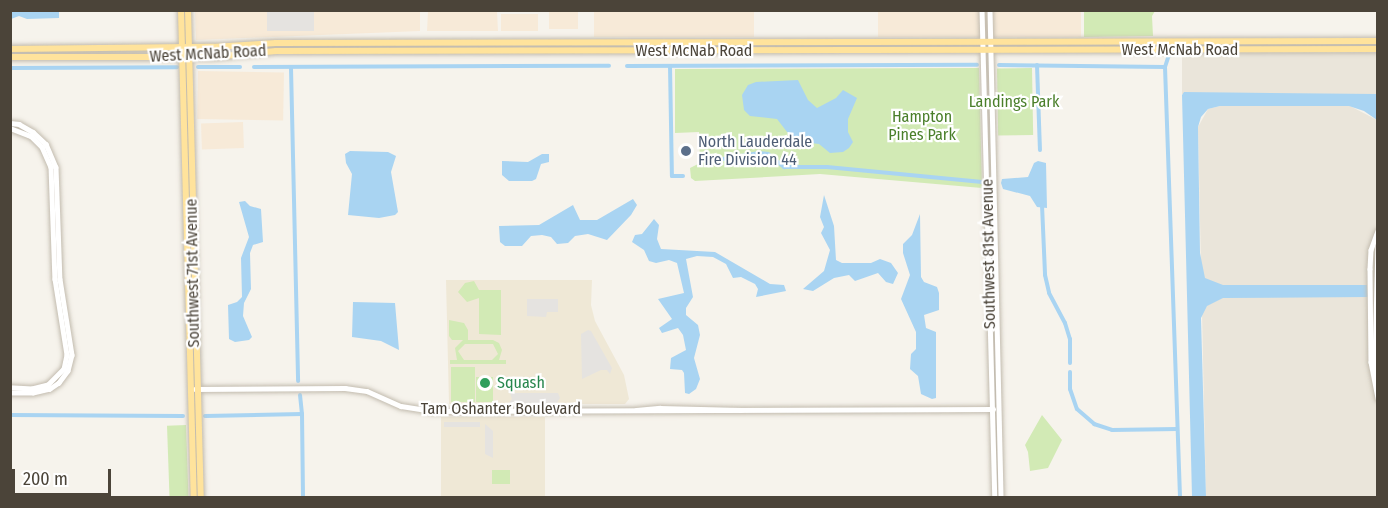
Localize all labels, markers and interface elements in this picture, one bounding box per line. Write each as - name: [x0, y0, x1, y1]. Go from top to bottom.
- street label: West McNab Road: [1122, 40, 1238, 60]
- street label: West McNab Road: [149, 41, 267, 67]
- street label: West McNab Road: [636, 41, 752, 61]
- park label: Landings Park: [969, 92, 1059, 112]
- park label: Hampton Pines Park: [888, 107, 956, 145]
- place label: North Lauderdale Fire Division 44: [698, 132, 812, 170]
- marker: North Lauderdale Fire Division 44: [679, 144, 693, 158]
- street label: Southwest 81st Avenue: [978, 179, 1000, 329]
- street label: Southwest 71st Avenue: [182, 198, 204, 348]
- place label: Squash: [497, 373, 545, 393]
- marker: Squash: [478, 376, 492, 390]
- street label: Tam Oshanter Boulevard: [421, 399, 581, 419]
- scale bar: [15, 457, 114, 495]
- text: 200 m: [23, 468, 68, 490]

